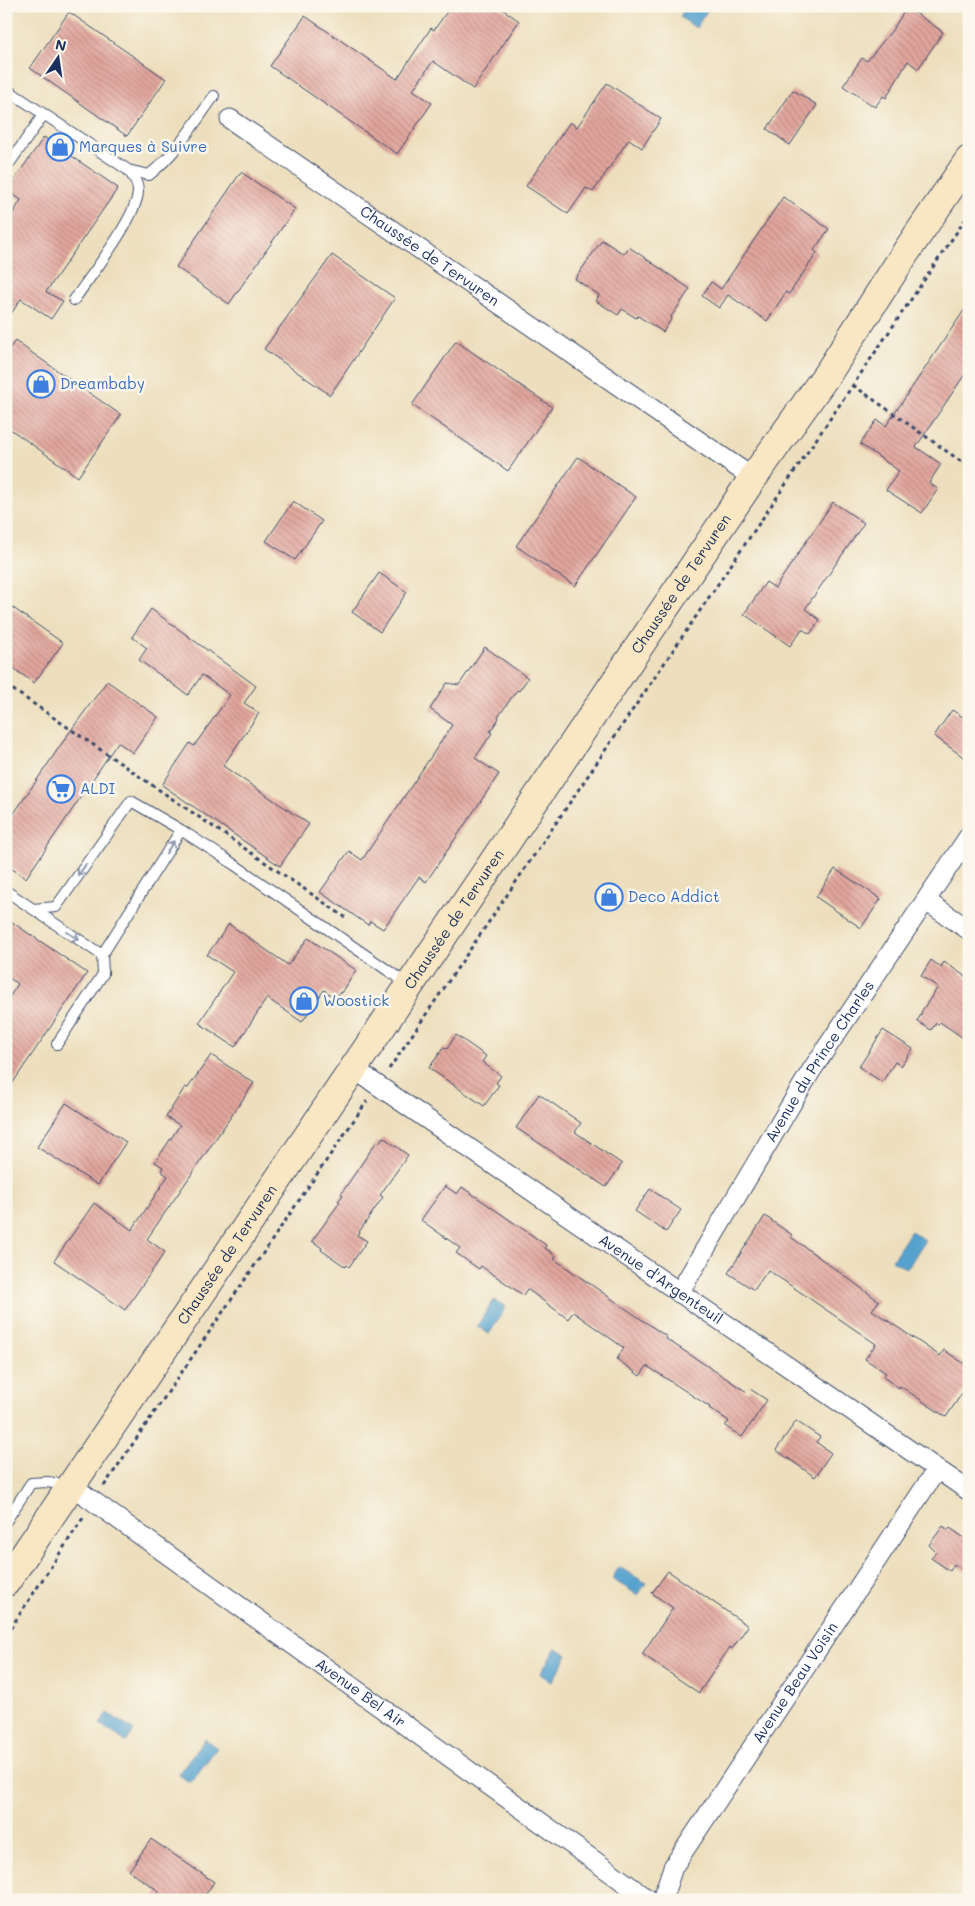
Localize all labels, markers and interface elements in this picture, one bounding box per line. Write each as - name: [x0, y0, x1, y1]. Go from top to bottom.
- north arrow: [32, 32, 82, 82]
- text: N: [54, 34, 68, 55]
- shop icon: Marques à Suivre: [45, 132, 75, 162]
- place label: Marques à Suivre: [79, 136, 207, 156]
- street label: Chaussée de Tervuren: [356, 200, 504, 310]
- shop icon: Dreambaby: [26, 369, 56, 399]
- place label: Dreambaby: [60, 373, 145, 393]
- street label: Chaussée de Tervuren: [626, 510, 735, 657]
- supermarket icon: ALDI: [46, 774, 76, 804]
- place label: ALDI: [80, 778, 116, 798]
- one-way arrow: [166, 840, 176, 854]
- street label: Chaussée de Tervuren: [399, 845, 508, 993]
- one-way arrow: [77, 863, 87, 877]
- shop icon: Deco Addict: [594, 882, 624, 912]
- place label: Deco Addict: [628, 886, 720, 906]
- one-way arrow: [66, 931, 80, 941]
- street label: Avenue du Prince Charles: [760, 976, 878, 1146]
- shop icon: Woostick: [289, 986, 319, 1016]
- place label: Woostick: [323, 990, 389, 1010]
- street label: Chaussée de Tervuren: [172, 1180, 281, 1328]
- street label: Avenue d'Argenteuil: [595, 1229, 727, 1328]
- street label: Avenue Beau Voisin: [747, 1618, 842, 1746]
- street label: Avenue Bel Air: [312, 1653, 410, 1731]

